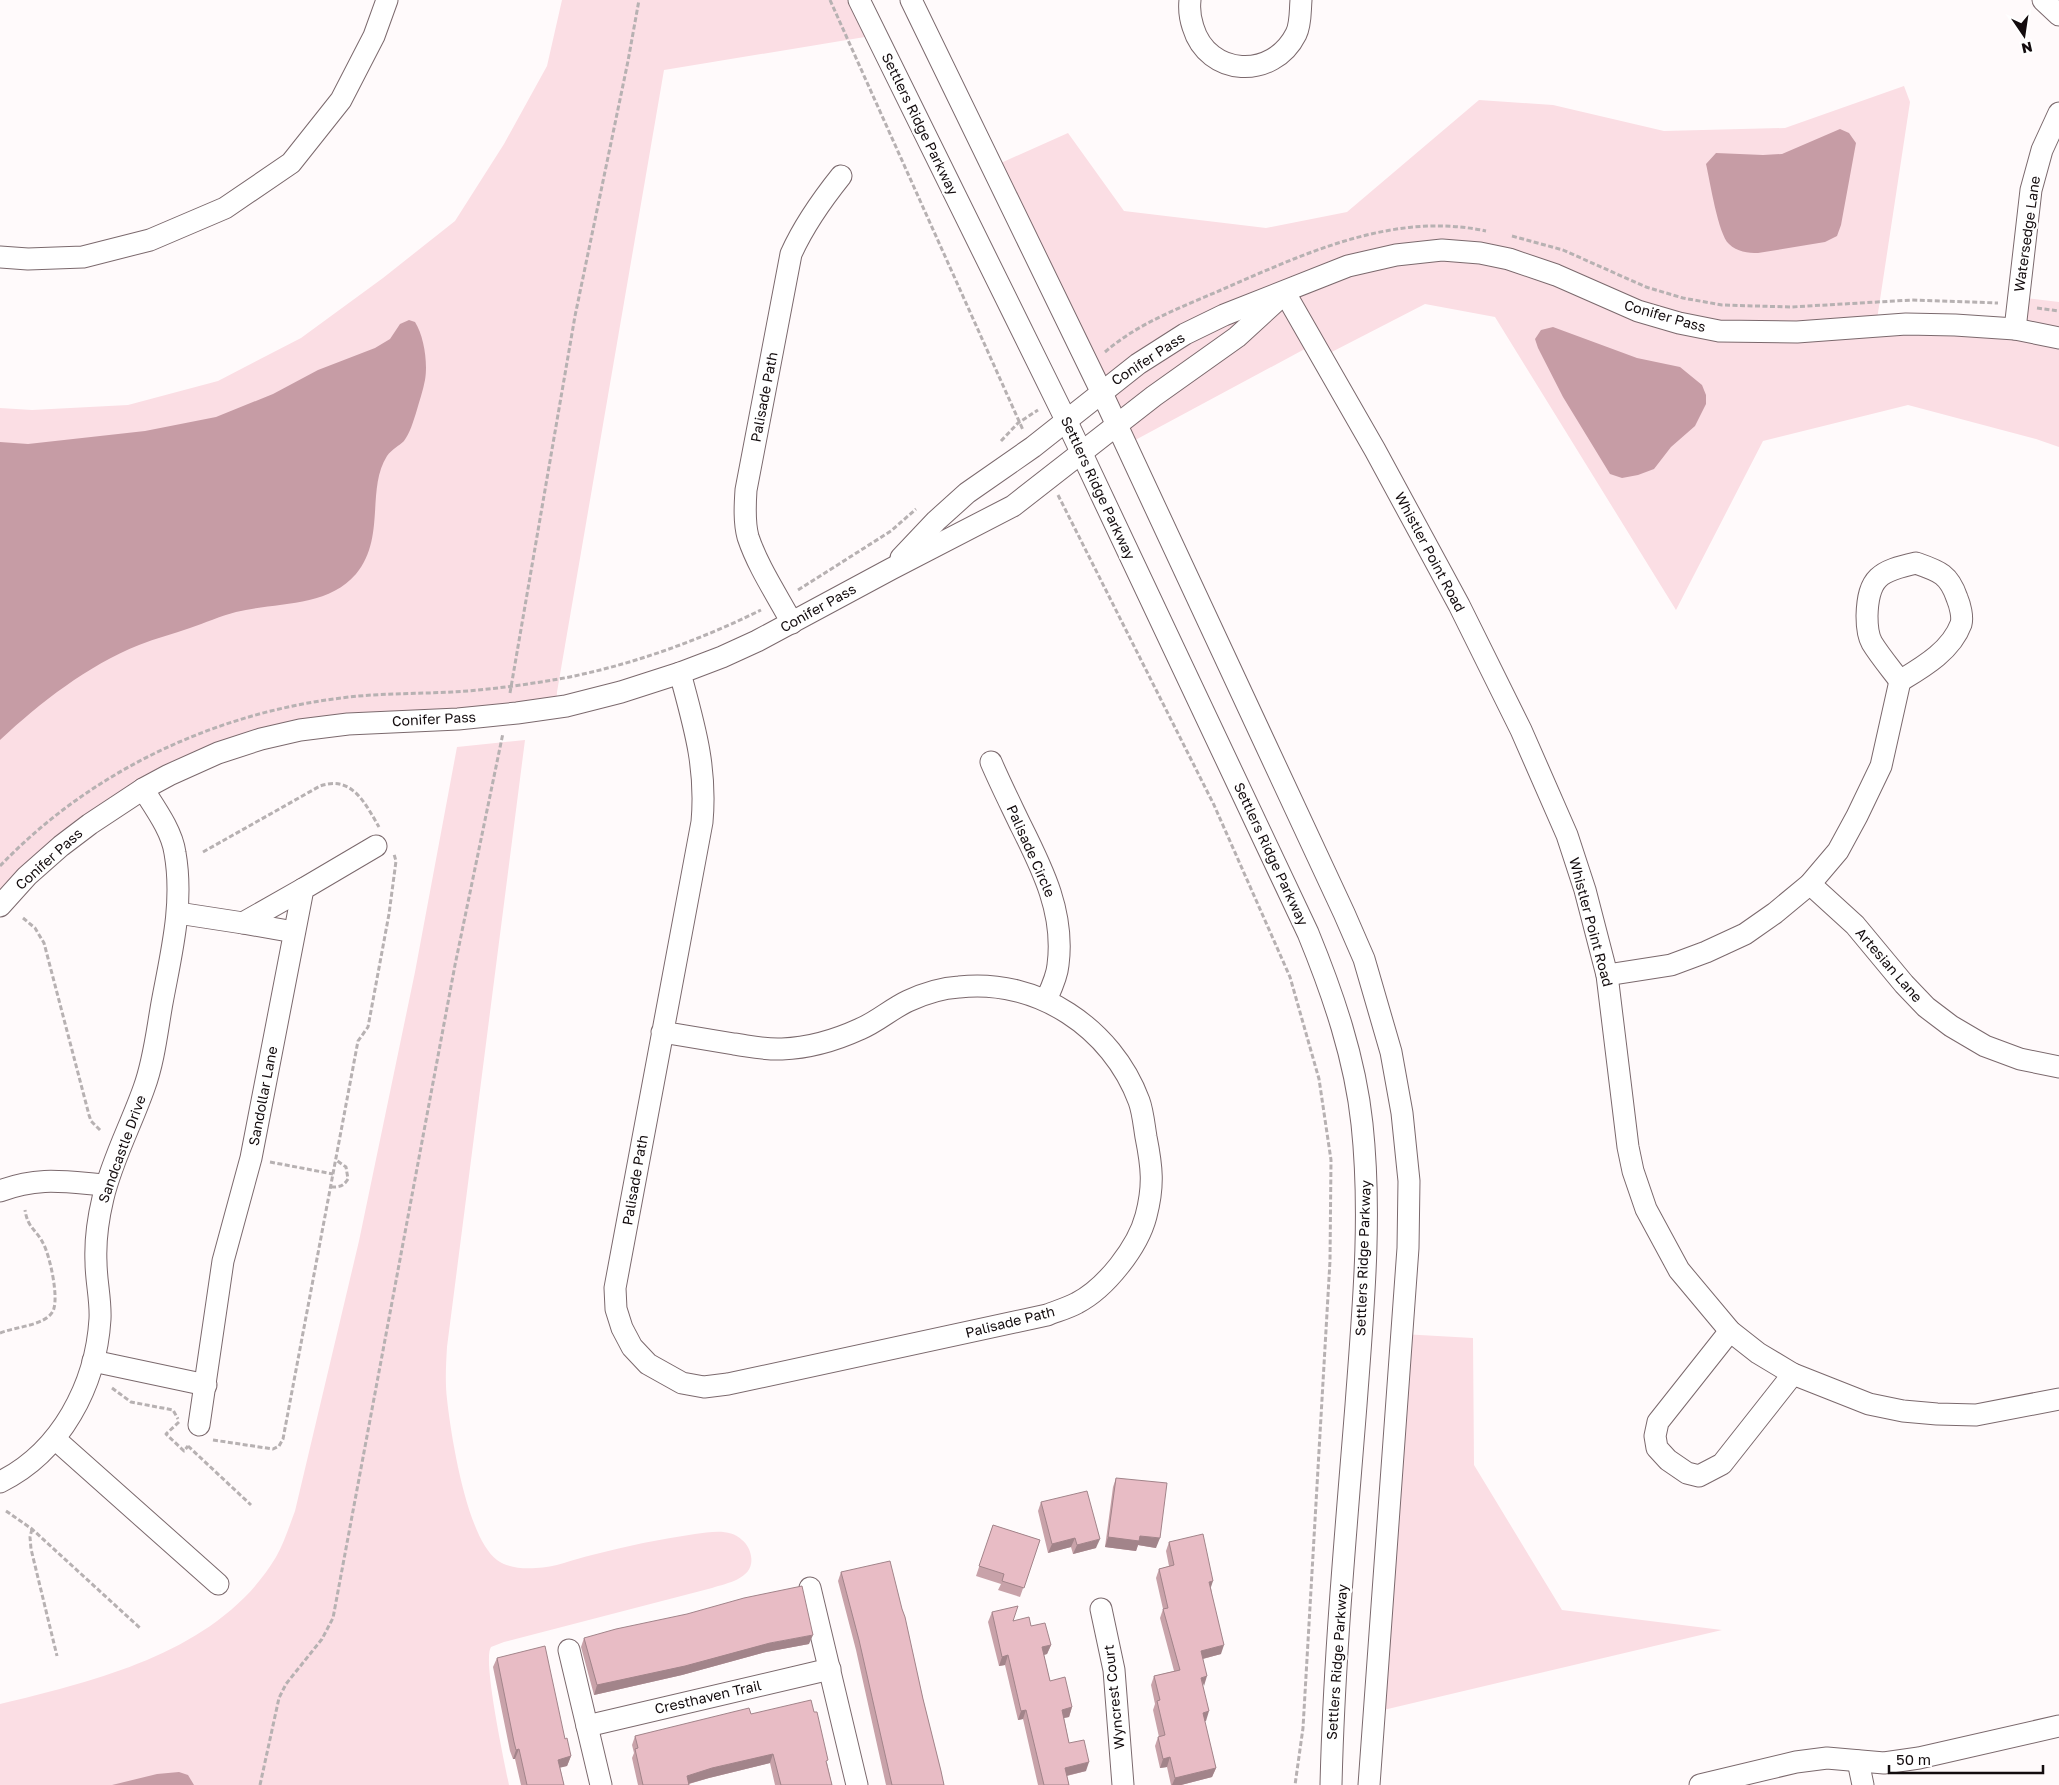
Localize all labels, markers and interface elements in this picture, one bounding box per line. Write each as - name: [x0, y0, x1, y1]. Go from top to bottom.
- north arrow: [1999, 10, 2049, 60]
- text: N: [2020, 39, 2034, 58]
- street label: Settlers Ridge Parkway: [879, 50, 962, 198]
- street label: Watersedge Lane: [2010, 175, 2043, 293]
- street label: Conifer Pass: [1622, 296, 1708, 335]
- street label: Conifer Pass: [1108, 329, 1188, 389]
- street label: Palisade Path: [746, 350, 781, 444]
- street label: Settlers Ridge Parkway: [1058, 413, 1139, 562]
- street label: Whistler Point Road: [1392, 489, 1469, 615]
- street label: Conifer Pass: [777, 580, 859, 635]
- street label: Conifer Pass: [392, 708, 476, 729]
- street label: Settlers Ridge Parkway: [1231, 779, 1312, 928]
- street label: Palisade Circle: [1003, 802, 1059, 900]
- street label: Conifer Pass: [12, 824, 86, 893]
- street label: Whistler Point Road: [1566, 855, 1617, 988]
- street label: Artesian Lane: [1853, 924, 1926, 1005]
- street label: Sandollar Lane: [245, 1045, 280, 1147]
- street label: Sandcastle Drive: [94, 1093, 149, 1205]
- street label: Palisade Path: [618, 1133, 651, 1227]
- street label: Settlers Ridge Parkway: [1351, 1180, 1374, 1336]
- street label: Palisade Path: [963, 1302, 1056, 1341]
- street label: Settlers Ridge Parkway: [1323, 1583, 1350, 1740]
- street label: Wyncrest Court: [1100, 1644, 1127, 1750]
- street label: Cresthaven Trail: [653, 1676, 763, 1717]
- scale bar: [1889, 1742, 2043, 1774]
- text: 50 m: [1896, 1750, 1931, 1768]

